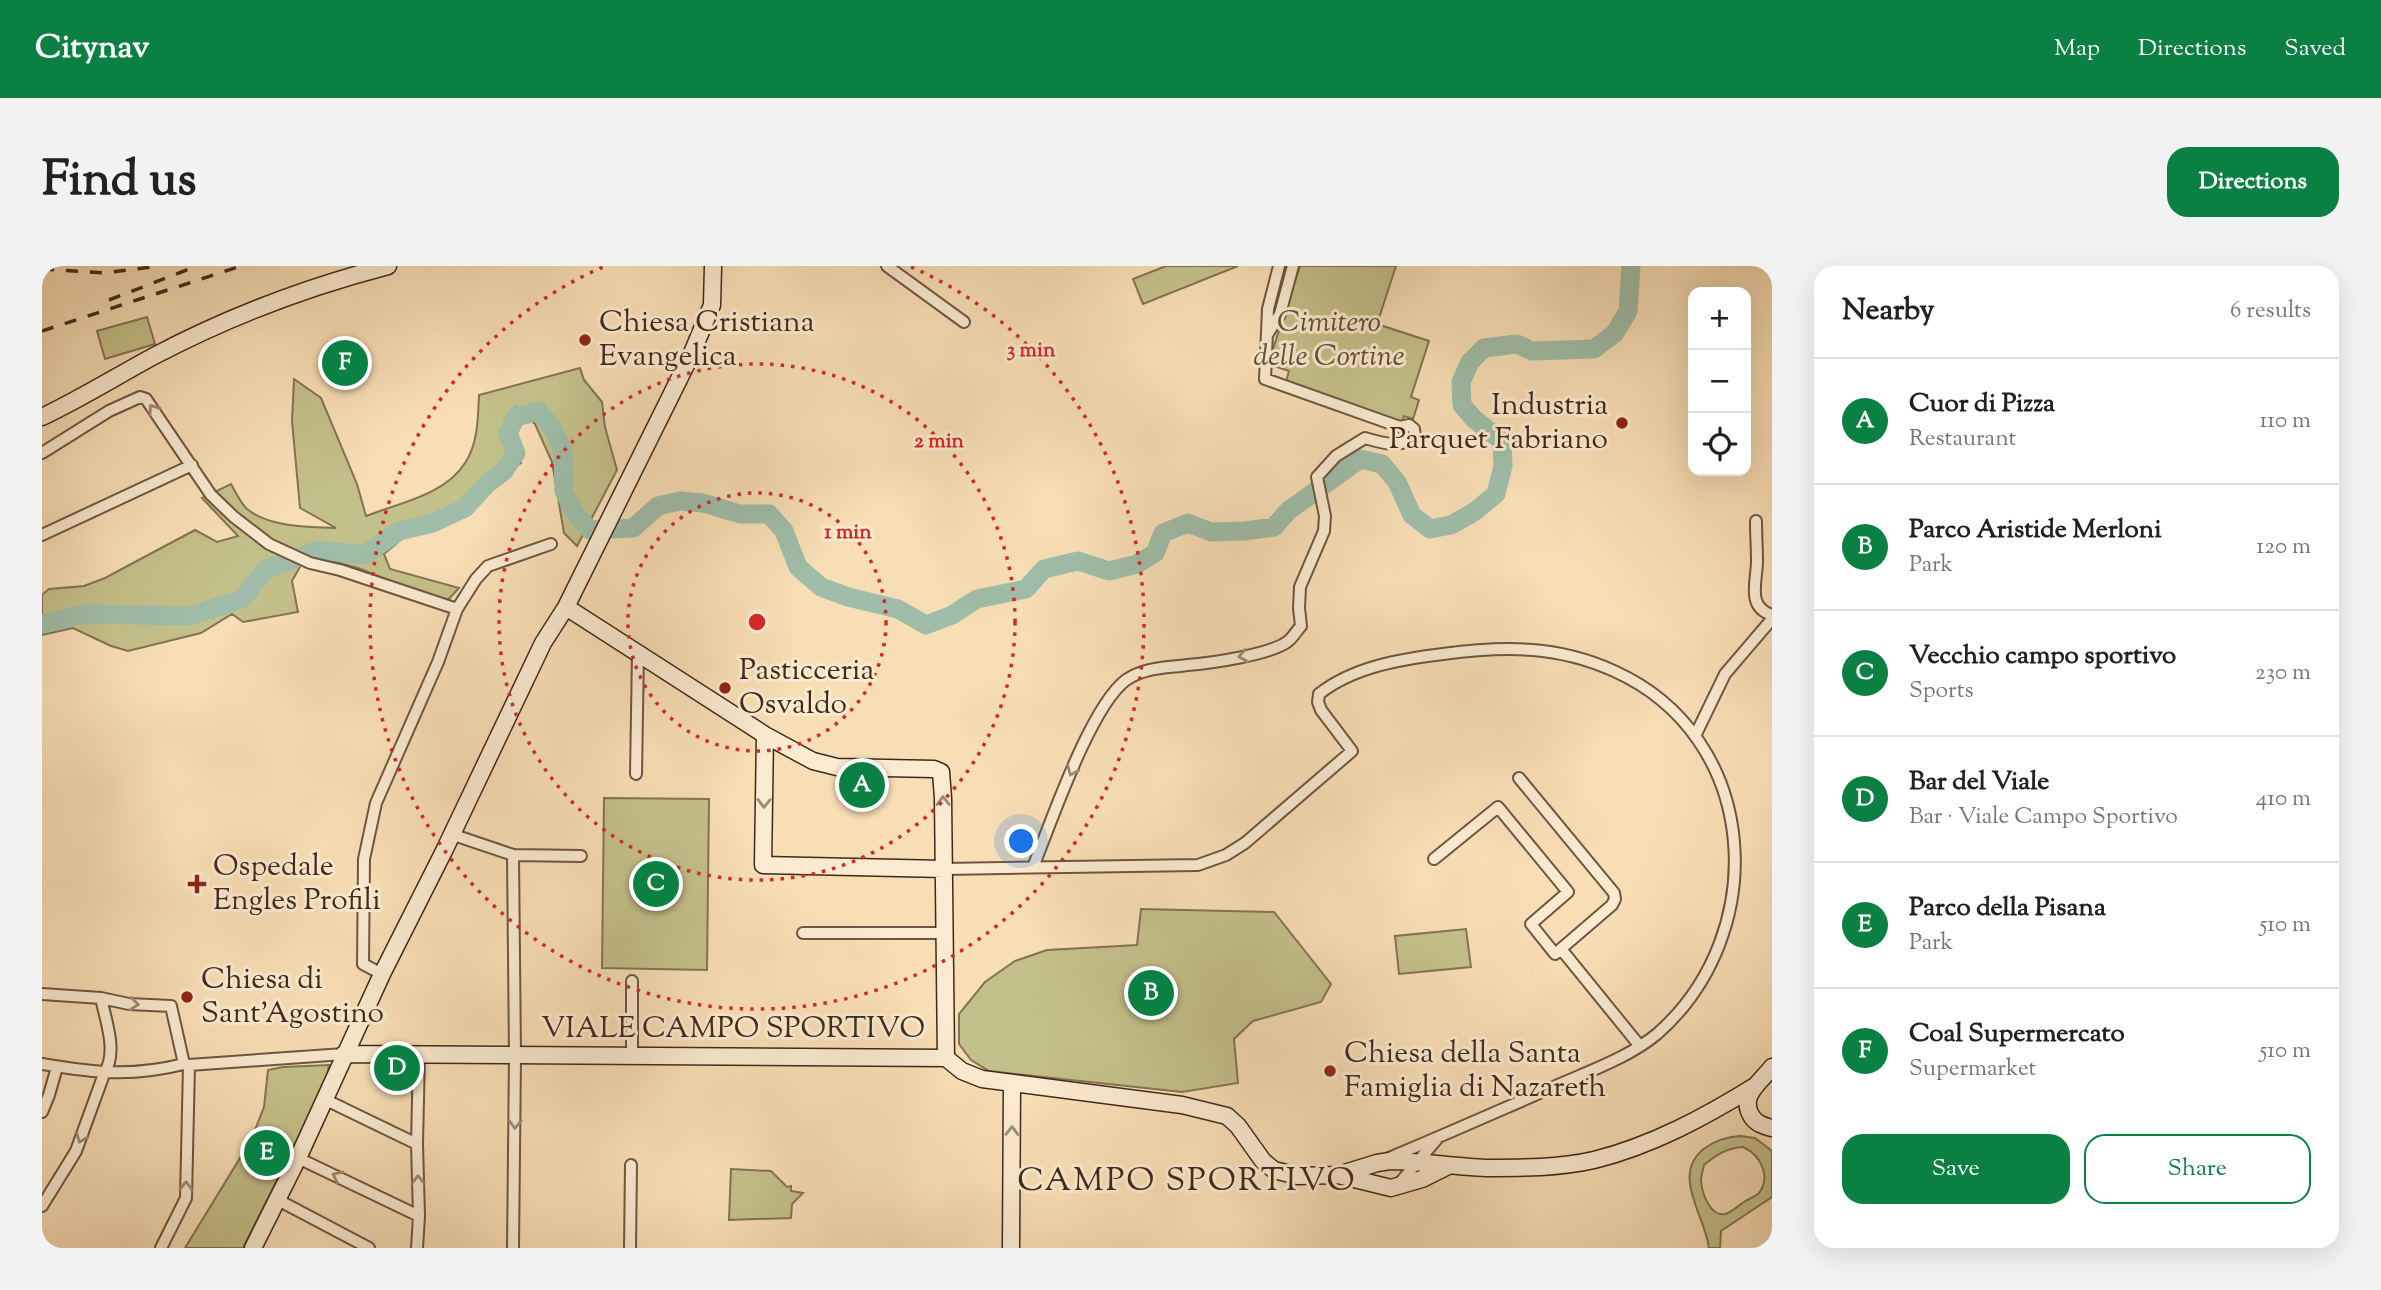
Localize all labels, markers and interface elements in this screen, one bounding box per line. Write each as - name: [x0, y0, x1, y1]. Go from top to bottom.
- text: Citynav: [35, 25, 150, 73]
- text: Map: [2054, 32, 2100, 66]
- text: Directions: [2138, 32, 2246, 66]
- text: Saved: [2284, 32, 2346, 66]
- text: Find us: [42, 147, 196, 217]
- button: Directions: [2167, 147, 2339, 217]
- map controls: [1688, 287, 1751, 476]
- button: +: [1688, 287, 1751, 350]
- text: Nearby: [1842, 290, 1934, 333]
- text: 6 results: [2230, 295, 2311, 328]
- place label: Chiesa Cristiana Evangelica: [599, 302, 815, 379]
- park label: Cimitero delle Cortine: [1254, 302, 1404, 379]
- marker: Chiesa Cristiana Evangelica: [577, 332, 593, 348]
- text: 3 min: [1007, 336, 1056, 366]
- pin: F: [322, 337, 368, 389]
- button: −: [1688, 350, 1751, 413]
- place label: Industria Parquet Fabriano: [1389, 385, 1608, 462]
- text: Cuor di Pizza: [1909, 386, 2055, 423]
- one-way arrow: [149, 404, 161, 417]
- text: A: [1856, 405, 1874, 438]
- text: 110 m: [2260, 405, 2311, 438]
- button: locate: [1688, 413, 1751, 476]
- marker: Industria Parquet Fabriano: [1614, 415, 1630, 431]
- text: Restaurant: [1909, 423, 2016, 456]
- text: 2 min: [914, 427, 965, 457]
- text: Parco Aristide Merloni: [1909, 512, 2162, 549]
- text: 1 min: [824, 518, 872, 548]
- text: B: [1858, 531, 1872, 564]
- text: 120 m: [2256, 531, 2311, 564]
- text: Park: [1909, 549, 1953, 582]
- centre of rings: [745, 610, 769, 634]
- text: Vecchio campo sportivo: [1909, 638, 2176, 675]
- one-way arrow: [1237, 648, 1249, 663]
- place label: Pasticceria Osvaldo: [739, 650, 875, 727]
- text: C: [1856, 657, 1874, 690]
- text: 230 m: [2255, 657, 2311, 690]
- text: Sports: [1909, 675, 1974, 708]
- marker: Pasticceria Osvaldo: [717, 680, 733, 696]
- pin: A: [839, 759, 885, 811]
- one-way arrow: [1066, 764, 1080, 776]
- text: Bar del Viale: [1909, 764, 2049, 801]
- text: D: [1856, 783, 1874, 816]
- text: 410 m: [2256, 783, 2311, 816]
- one-way arrow: [936, 795, 951, 806]
- one-way arrow: [756, 799, 772, 809]
- text: Bar · Viale Campo Sportivo: [1909, 801, 2178, 834]
- your location: [1004, 824, 1038, 858]
- place label: Ospedale Engles Profili: [213, 846, 381, 923]
- pin: C: [633, 858, 679, 910]
- marker: Ospedale Engles Profili: [187, 874, 207, 894]
- text: Parco della Pisana: [1909, 890, 2106, 927]
- text: E: [1858, 909, 1872, 942]
- text: 510 m: [2259, 909, 2311, 942]
- text: Park: [1909, 927, 1953, 960]
- place label: Chiesa di Sant'Agostino: [201, 959, 384, 1036]
- pin: B: [1128, 967, 1174, 1019]
- marker: Chiesa di Sant'Agostino: [179, 989, 195, 1005]
- one-way arrow: [128, 996, 140, 1011]
- street label: VIALE CAMPO SPORTIVO: [541, 1008, 925, 1051]
- text: Coal Supermercato: [1909, 1016, 2125, 1053]
- place label: Chiesa della Santa Famiglia di Nazareth: [1344, 1033, 1606, 1110]
- text: F: [1859, 1035, 1871, 1068]
- text: 510 m: [2259, 1035, 2311, 1068]
- pin: D: [374, 1042, 420, 1094]
- text: Supermarket: [1909, 1053, 2036, 1086]
- marker: Chiesa della Santa Famiglia di Nazareth: [1322, 1063, 1338, 1079]
- one-way arrow: [507, 1119, 522, 1130]
- one-way arrow: [1004, 1125, 1020, 1136]
- pin: E: [244, 1127, 290, 1179]
- one-way arrow: [75, 1131, 89, 1144]
- button: Save: [1842, 1134, 2070, 1204]
- button: Share: [2084, 1134, 2311, 1204]
- district label: CAMPO SPORTIVO: [1017, 1158, 1357, 1206]
- one-way arrow: [332, 1171, 344, 1185]
- one-way arrow: [411, 1174, 426, 1185]
- one-way arrow: [178, 1180, 194, 1190]

